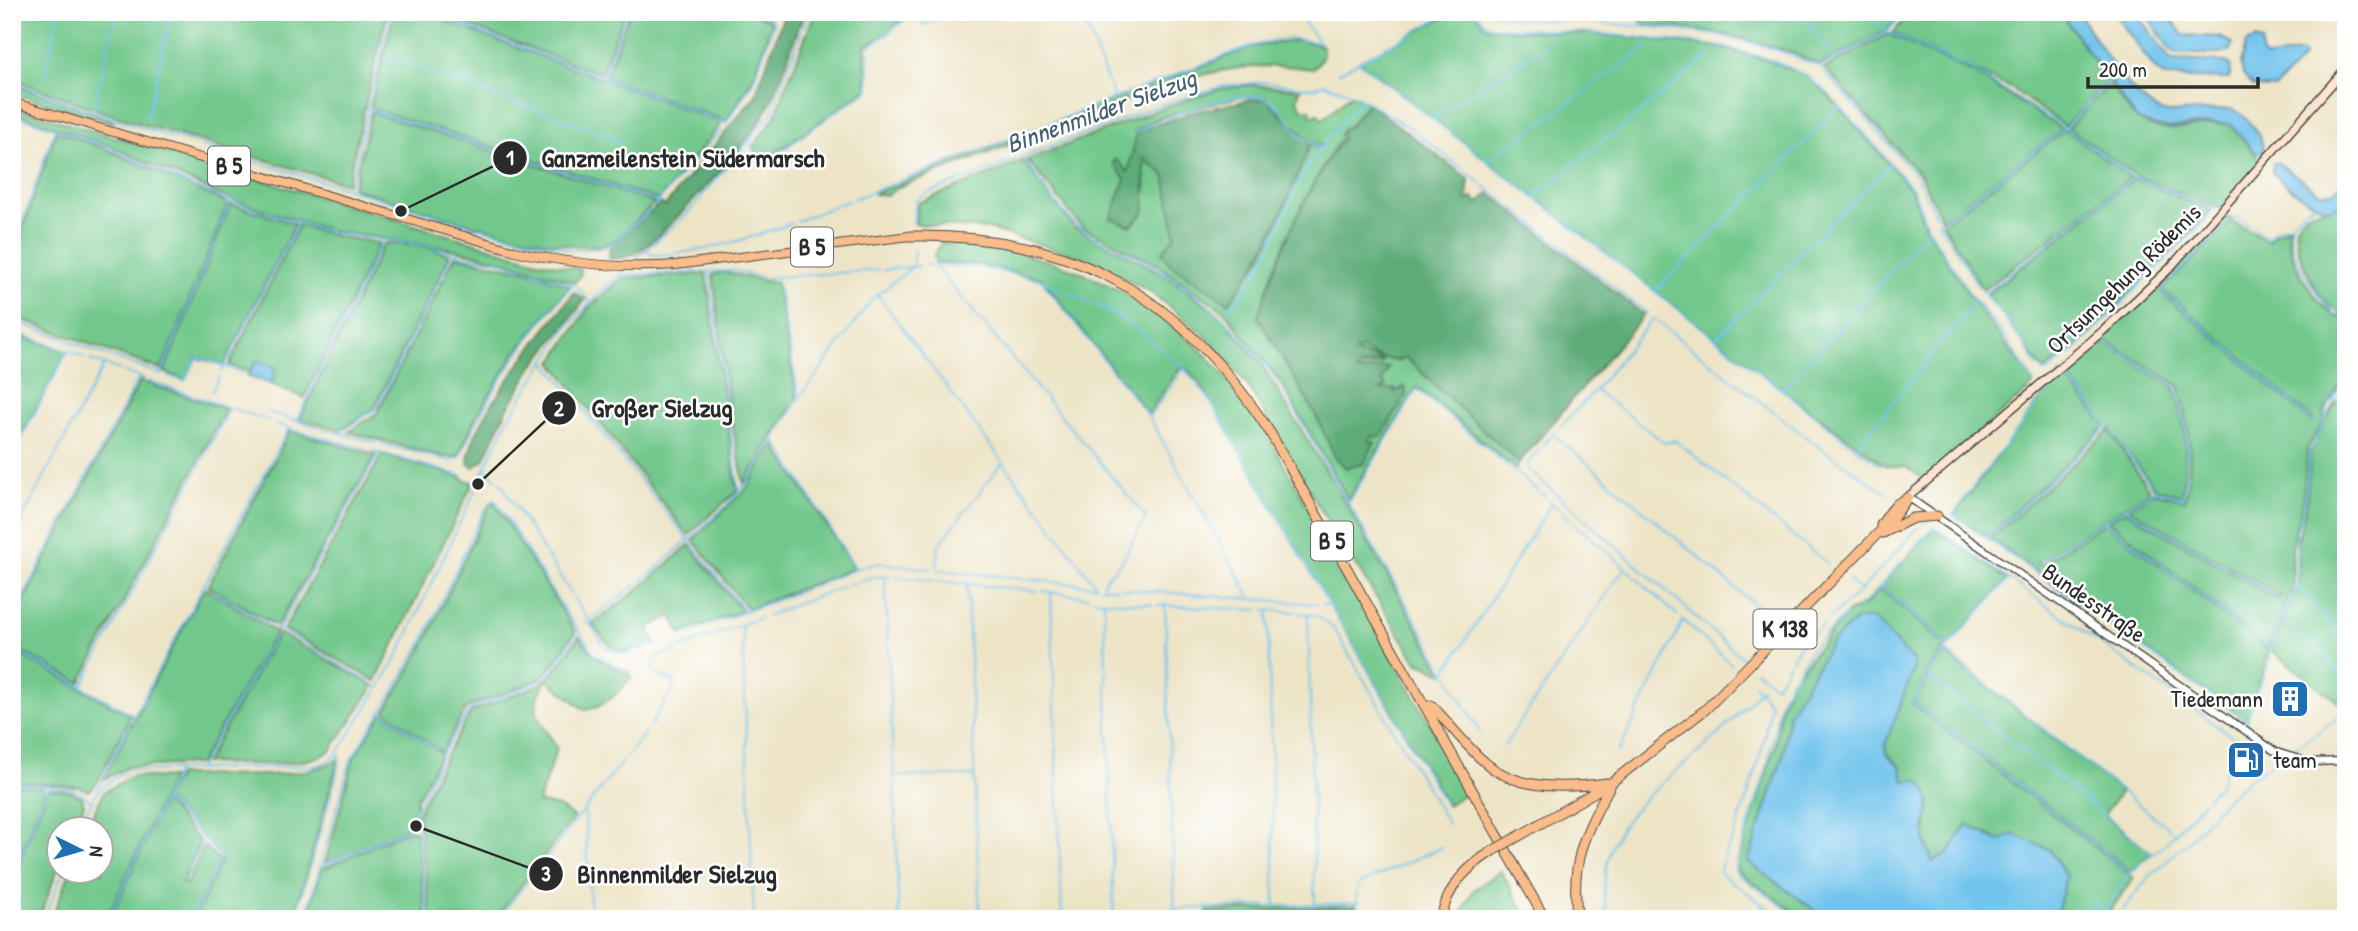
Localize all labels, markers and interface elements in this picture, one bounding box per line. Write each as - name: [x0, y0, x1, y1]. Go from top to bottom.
- scale bar: [2088, 46, 2258, 90]
- text: 200 m: [2099, 55, 2147, 84]
- water label: Binnenmilder Sielzug: [1001, 59, 1202, 162]
- callout: Ganzmeilenstein Südermarsch: [492, 135, 838, 182]
- text: Ganzmeilenstein Südermarsch: [541, 140, 825, 175]
- text: 1: [506, 143, 514, 172]
- road number: B 5: [208, 146, 250, 186]
- street label: Ortsumgehung Rödemis: [2039, 196, 2208, 360]
- road number: B 5: [791, 228, 833, 266]
- callout: Großer Sielzug: [542, 385, 746, 432]
- text: Großer Sielzug: [591, 390, 733, 426]
- text: 2: [554, 394, 564, 423]
- road number: B 5: [1311, 522, 1353, 561]
- street label: Bundesstraße: [2037, 555, 2153, 650]
- road number: K 138: [1754, 610, 1816, 649]
- building icon: Tiedemann: [2269, 678, 2311, 720]
- place label: Tiedemann: [2171, 682, 2263, 714]
- fuel station icon: team: [2225, 739, 2267, 781]
- place label: team: [2273, 743, 2317, 775]
- north arrow: [46, 816, 116, 886]
- text: N: [84, 845, 110, 858]
- callout: Binnenmilder Sielzug: [529, 850, 791, 897]
- text: Binnenmilder Sielzug: [577, 856, 777, 892]
- text: 3: [541, 859, 551, 888]

